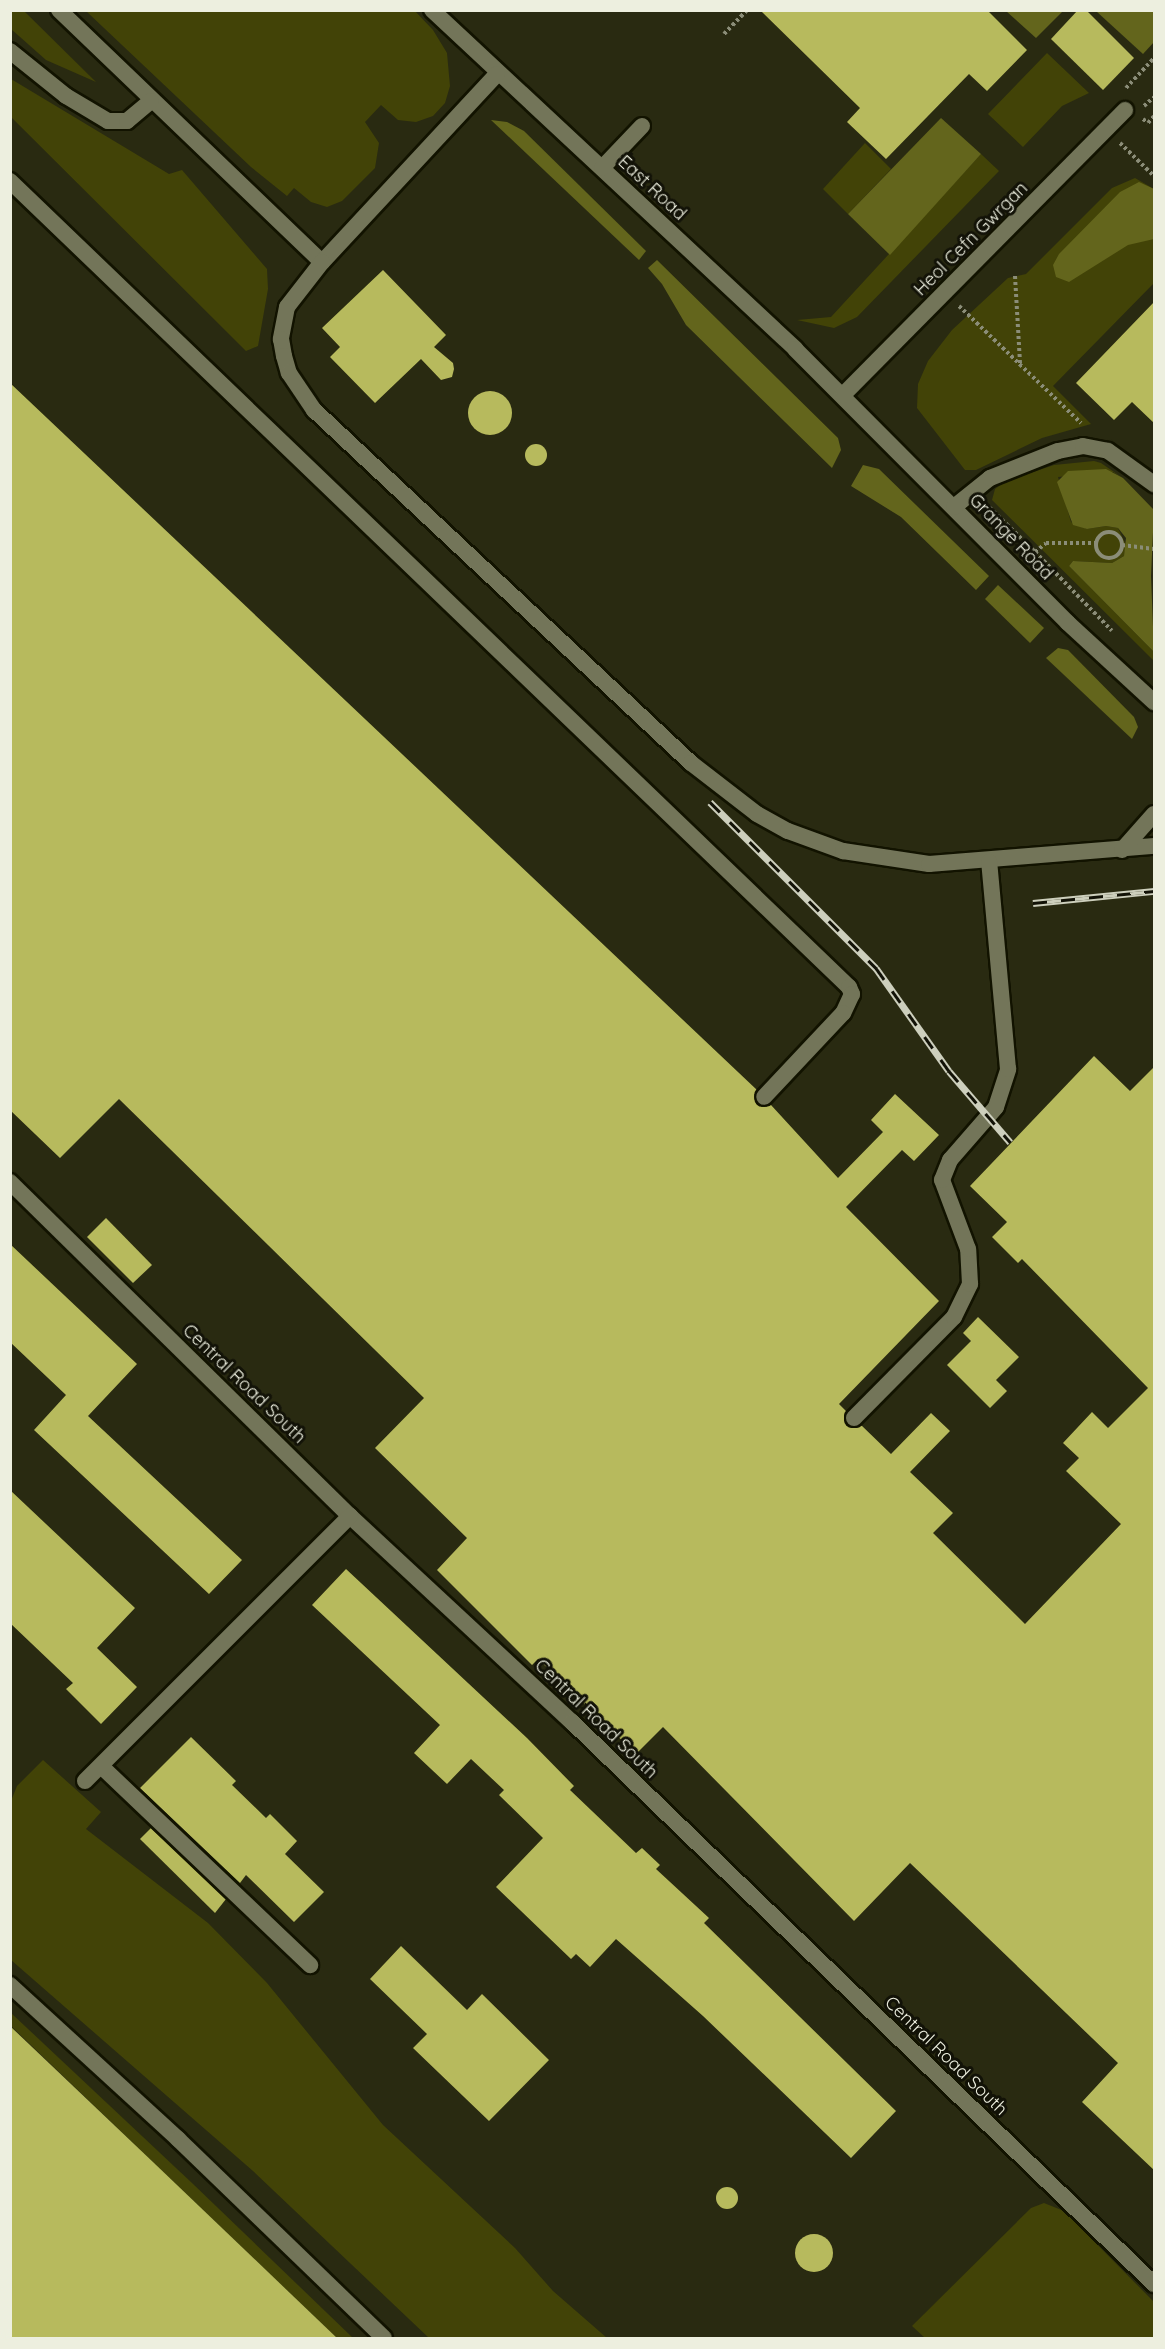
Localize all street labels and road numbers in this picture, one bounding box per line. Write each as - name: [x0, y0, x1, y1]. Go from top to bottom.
- street label: East Road: [613, 151, 691, 225]
- street label: Heol Cefn Gwrgan: [910, 178, 1032, 300]
- street label: Grange Road: [965, 490, 1057, 584]
- street label: Central Road South: [178, 1320, 310, 1448]
- street label: Central Road South: [530, 1655, 662, 1783]
- street label: Central Road South: [880, 1992, 1012, 2120]

